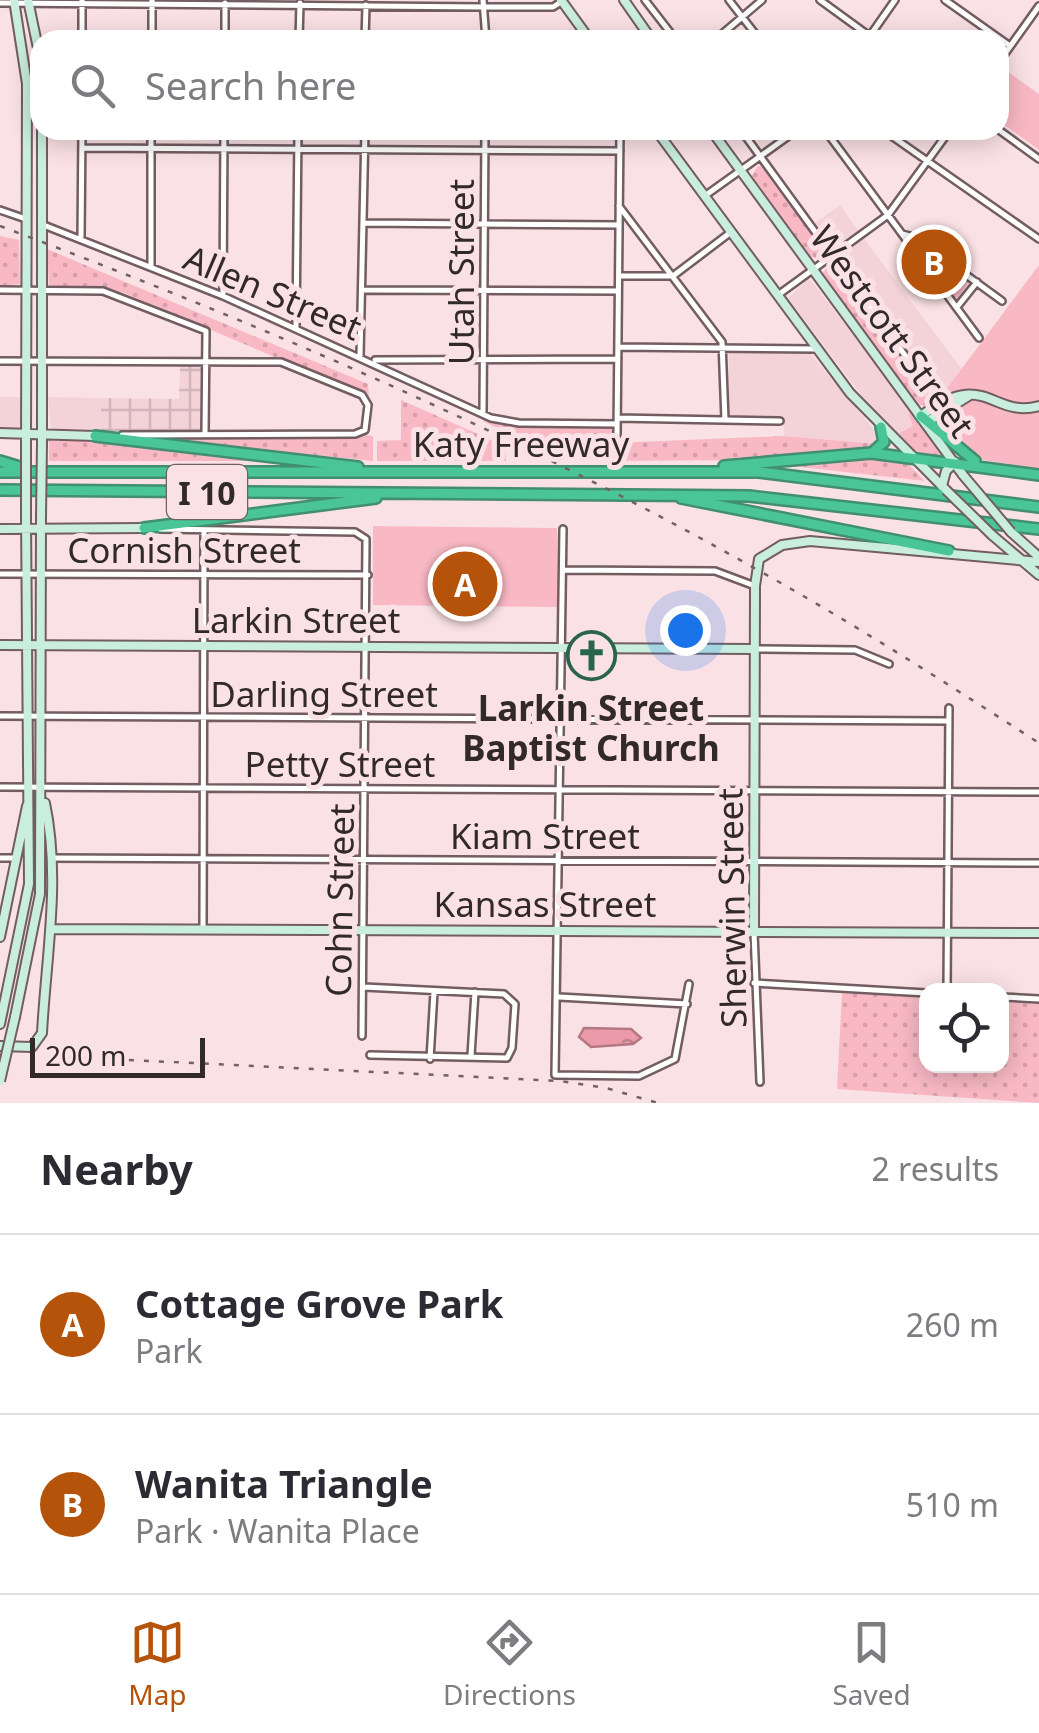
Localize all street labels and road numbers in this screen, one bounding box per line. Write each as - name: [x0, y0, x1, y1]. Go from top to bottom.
- street label: Utah Street: [437, 179, 484, 365]
- street label: Westcott Street: [800, 216, 986, 446]
- street label: Allen Street: [177, 234, 369, 350]
- street label: Katy Freeway: [413, 420, 629, 467]
- road number: I 10: [167, 465, 247, 519]
- street label: Cornish Street: [67, 526, 301, 573]
- street label: Larkin Street: [192, 596, 400, 643]
- street label: Darling Street: [210, 670, 438, 717]
- street label: Petty Street: [245, 740, 435, 787]
- street label: Sherwin Street: [705, 788, 757, 1028]
- street label: Cohn Street: [314, 803, 364, 997]
- street label: Kiam Street: [450, 812, 640, 859]
- street label: Kansas Street: [434, 880, 656, 927]

